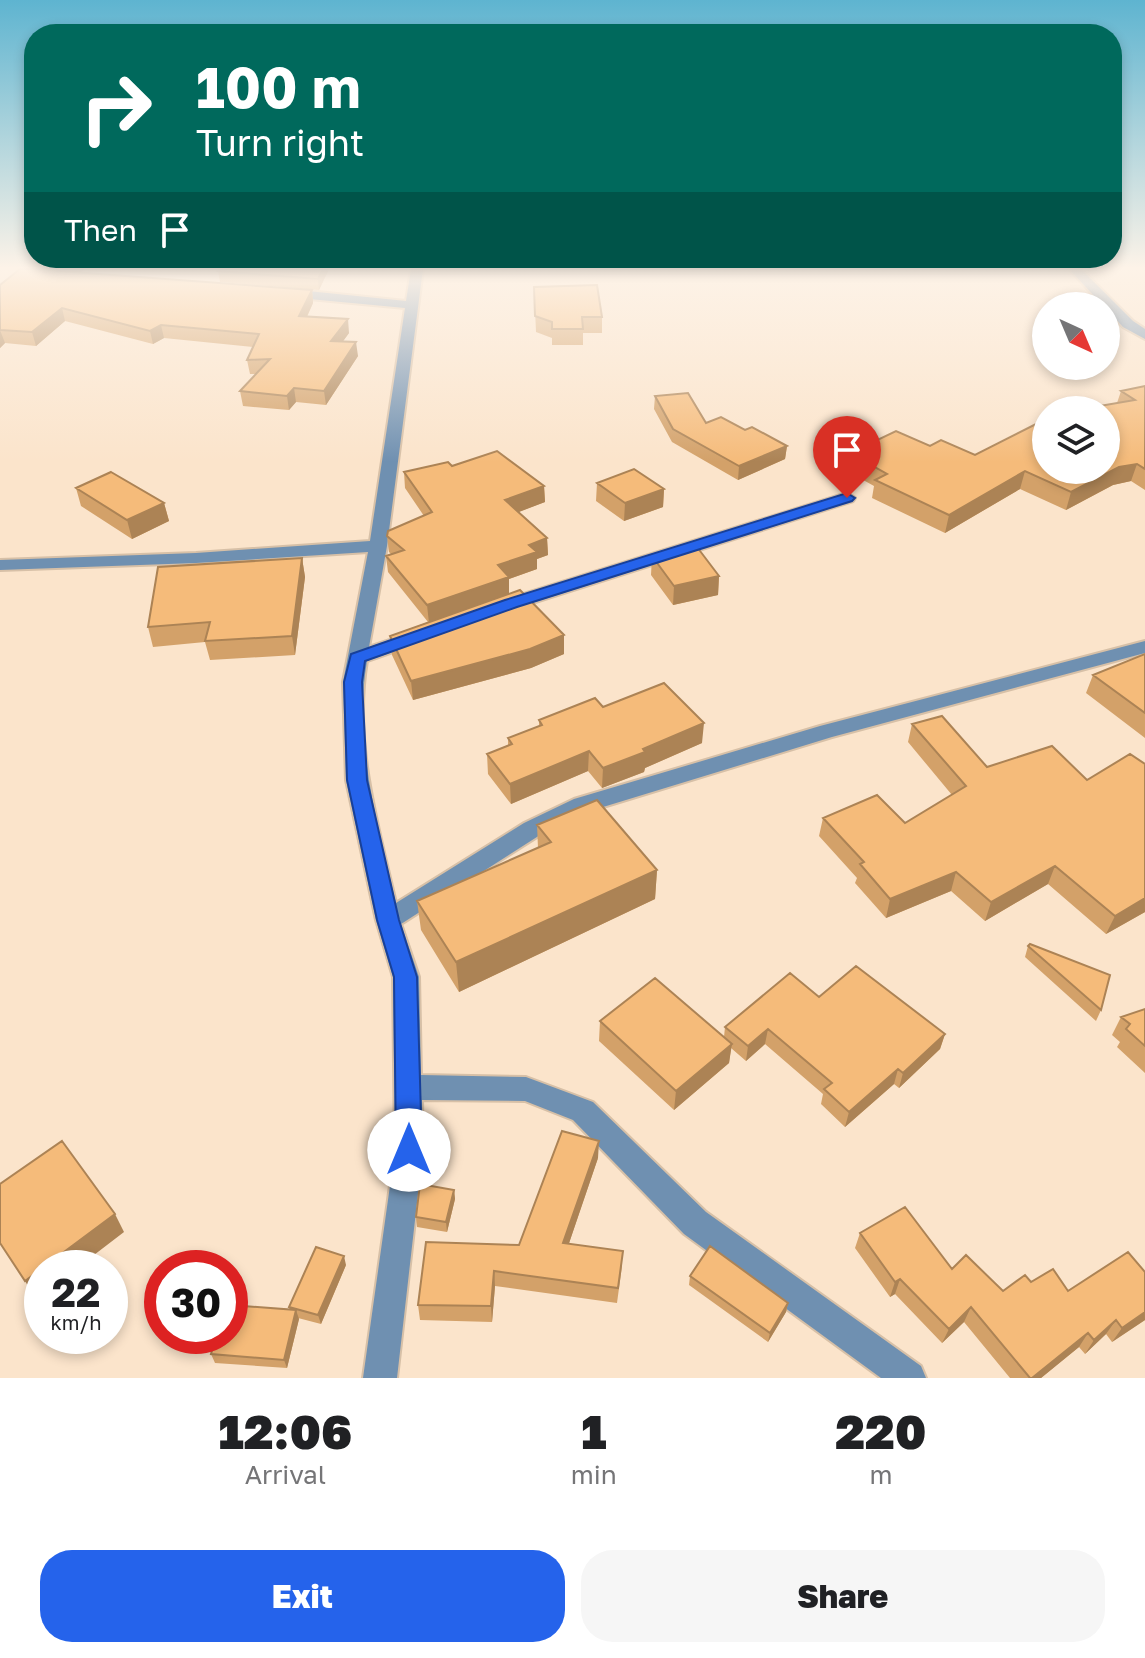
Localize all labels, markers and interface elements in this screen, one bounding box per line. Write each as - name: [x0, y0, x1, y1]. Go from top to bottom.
- text: 100 m: [196, 53, 361, 120]
- icon: right: [64, 56, 168, 160]
- text: Turn right: [196, 121, 364, 164]
- icon: arrive: [153, 208, 197, 252]
- text: Then: [64, 212, 137, 248]
- north arrow: [1032, 292, 1120, 380]
- map controls: [1032, 292, 1120, 484]
- button: layers: [1032, 396, 1120, 484]
- pin: [813, 416, 881, 498]
- icon: arrive: [825, 428, 869, 472]
- position arrow: [367, 1108, 451, 1192]
- speed limit sign: 30: [144, 1250, 248, 1354]
- text: 22: [52, 1268, 100, 1316]
- text: km/h: [51, 1310, 101, 1334]
- text: 12:06: [219, 1402, 352, 1460]
- text: 1: [581, 1402, 606, 1460]
- text: 220: [835, 1402, 927, 1460]
- text: Arrival: [245, 1459, 326, 1490]
- text: min: [571, 1459, 617, 1490]
- text: m: [869, 1459, 892, 1490]
- button: Exit: [40, 1550, 565, 1642]
- button: Share: [581, 1550, 1105, 1642]

